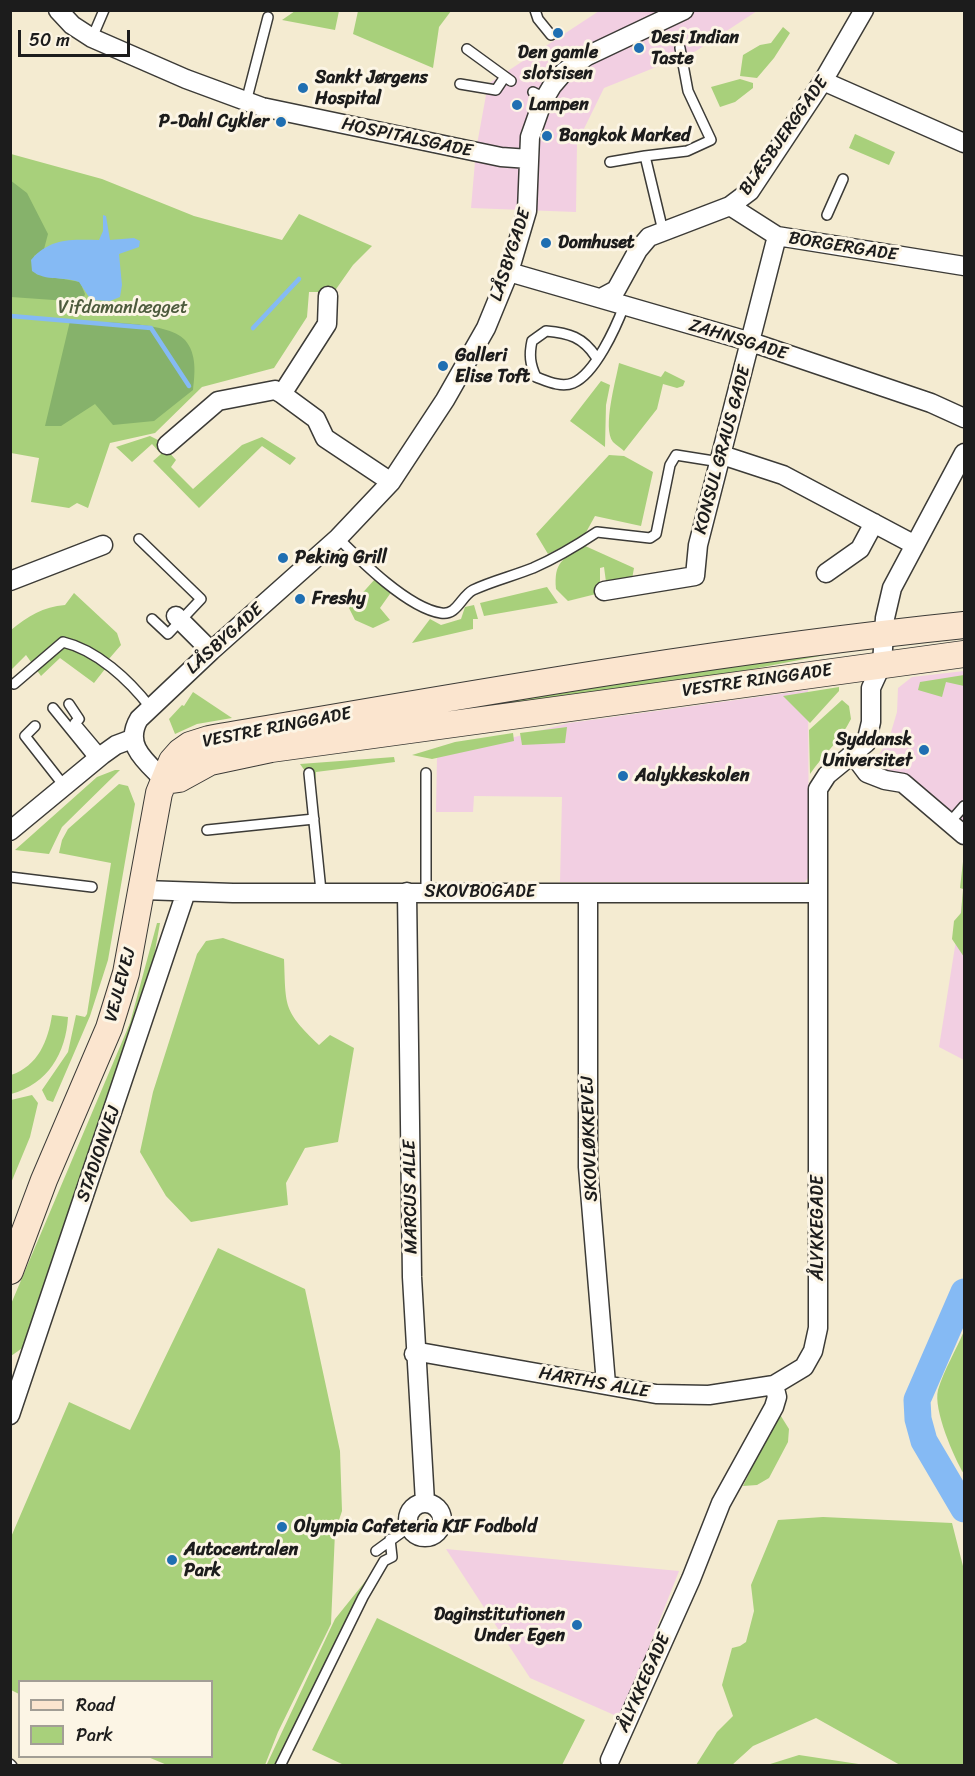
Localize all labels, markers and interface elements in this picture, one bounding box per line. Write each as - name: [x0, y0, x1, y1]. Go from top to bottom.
- scale bar: [21, 18, 134, 56]
- text: 50 m: [29, 24, 70, 56]
- marker: Den gamle slotsisen: [551, 26, 565, 40]
- place label: Desi Indian Taste: [651, 27, 739, 70]
- marker: Desi Indian Taste: [632, 41, 646, 55]
- place label: Den gamle slotsisen: [518, 42, 598, 84]
- place label: Sankt Jørgens Hospital: [315, 67, 428, 110]
- street label: BLÆSBJERGGADE: [735, 72, 833, 200]
- marker: Sankt Jørgens Hospital: [296, 81, 310, 95]
- place label: Lampen: [529, 94, 589, 116]
- marker: Lampen: [510, 98, 524, 112]
- place label: P-Dahl Cykler: [159, 111, 269, 133]
- street label: HOSPITALSGADE: [340, 114, 474, 162]
- marker: P-Dahl Cykler: [274, 115, 288, 129]
- place label: Bangkok Marked: [559, 125, 691, 147]
- marker: Bangkok Marked: [540, 129, 554, 143]
- street label: LÅSBYGADE: [486, 206, 536, 304]
- street label: BORGERGADE: [787, 228, 899, 266]
- place label: Domhuset: [558, 232, 635, 254]
- marker: Domhuset: [539, 236, 553, 250]
- park label: Vifdamanlægget: [58, 297, 188, 319]
- street label: ZAHNSGADE: [686, 315, 790, 365]
- place label: Galleri Elise Toft: [455, 345, 530, 388]
- marker: Galleri Elise Toft: [436, 359, 450, 373]
- street label: KONSUL GRAUS GADE: [690, 363, 756, 537]
- place label: Peking Grill: [295, 547, 387, 569]
- marker: Peking Grill: [276, 551, 290, 565]
- place label: Freshy: [312, 588, 365, 610]
- marker: Freshy: [293, 592, 307, 606]
- street label: LÅSBYGADE: [182, 599, 268, 679]
- street label: VESTRE RINGGADE: [681, 660, 833, 702]
- street label: VESTRE RINGGADE: [201, 703, 353, 753]
- place label: Syddansk Universitet: [823, 729, 912, 771]
- marker: Syddansk Universitet: [917, 743, 931, 757]
- place label: Aalykkeskolen: [635, 765, 750, 787]
- marker: Aalykkeskolen: [616, 769, 630, 783]
- street label: SKOVBOGADE: [424, 881, 536, 903]
- street label: VEJLEVEJ: [101, 946, 141, 1024]
- street label: SKOVLØKKEVEJ: [577, 1076, 603, 1202]
- street label: STADIONVEJ: [72, 1103, 126, 1205]
- street label: MARCUS ALLE: [399, 1140, 423, 1254]
- street label: ÅLYKKEGADE: [807, 1175, 829, 1281]
- street label: HARTHS ALLE: [537, 1363, 651, 1403]
- place label: Olympia Cafeteria KIF Fodbold: [294, 1516, 537, 1538]
- marker: Olympia Cafeteria KIF Fodbold: [275, 1520, 289, 1534]
- place label: Autocentralen Park: [184, 1539, 298, 1582]
- marker: Autocentralen Park: [165, 1553, 179, 1567]
- place label: Daginstitutionen Under Egen: [434, 1604, 565, 1646]
- marker: Daginstitutionen Under Egen: [570, 1618, 584, 1632]
- street label: ÅLYKKEGADE: [613, 1630, 675, 1736]
- legend: [18, 1680, 213, 1758]
- text: Road: [76, 1689, 115, 1721]
- text: Park: [76, 1719, 113, 1751]

